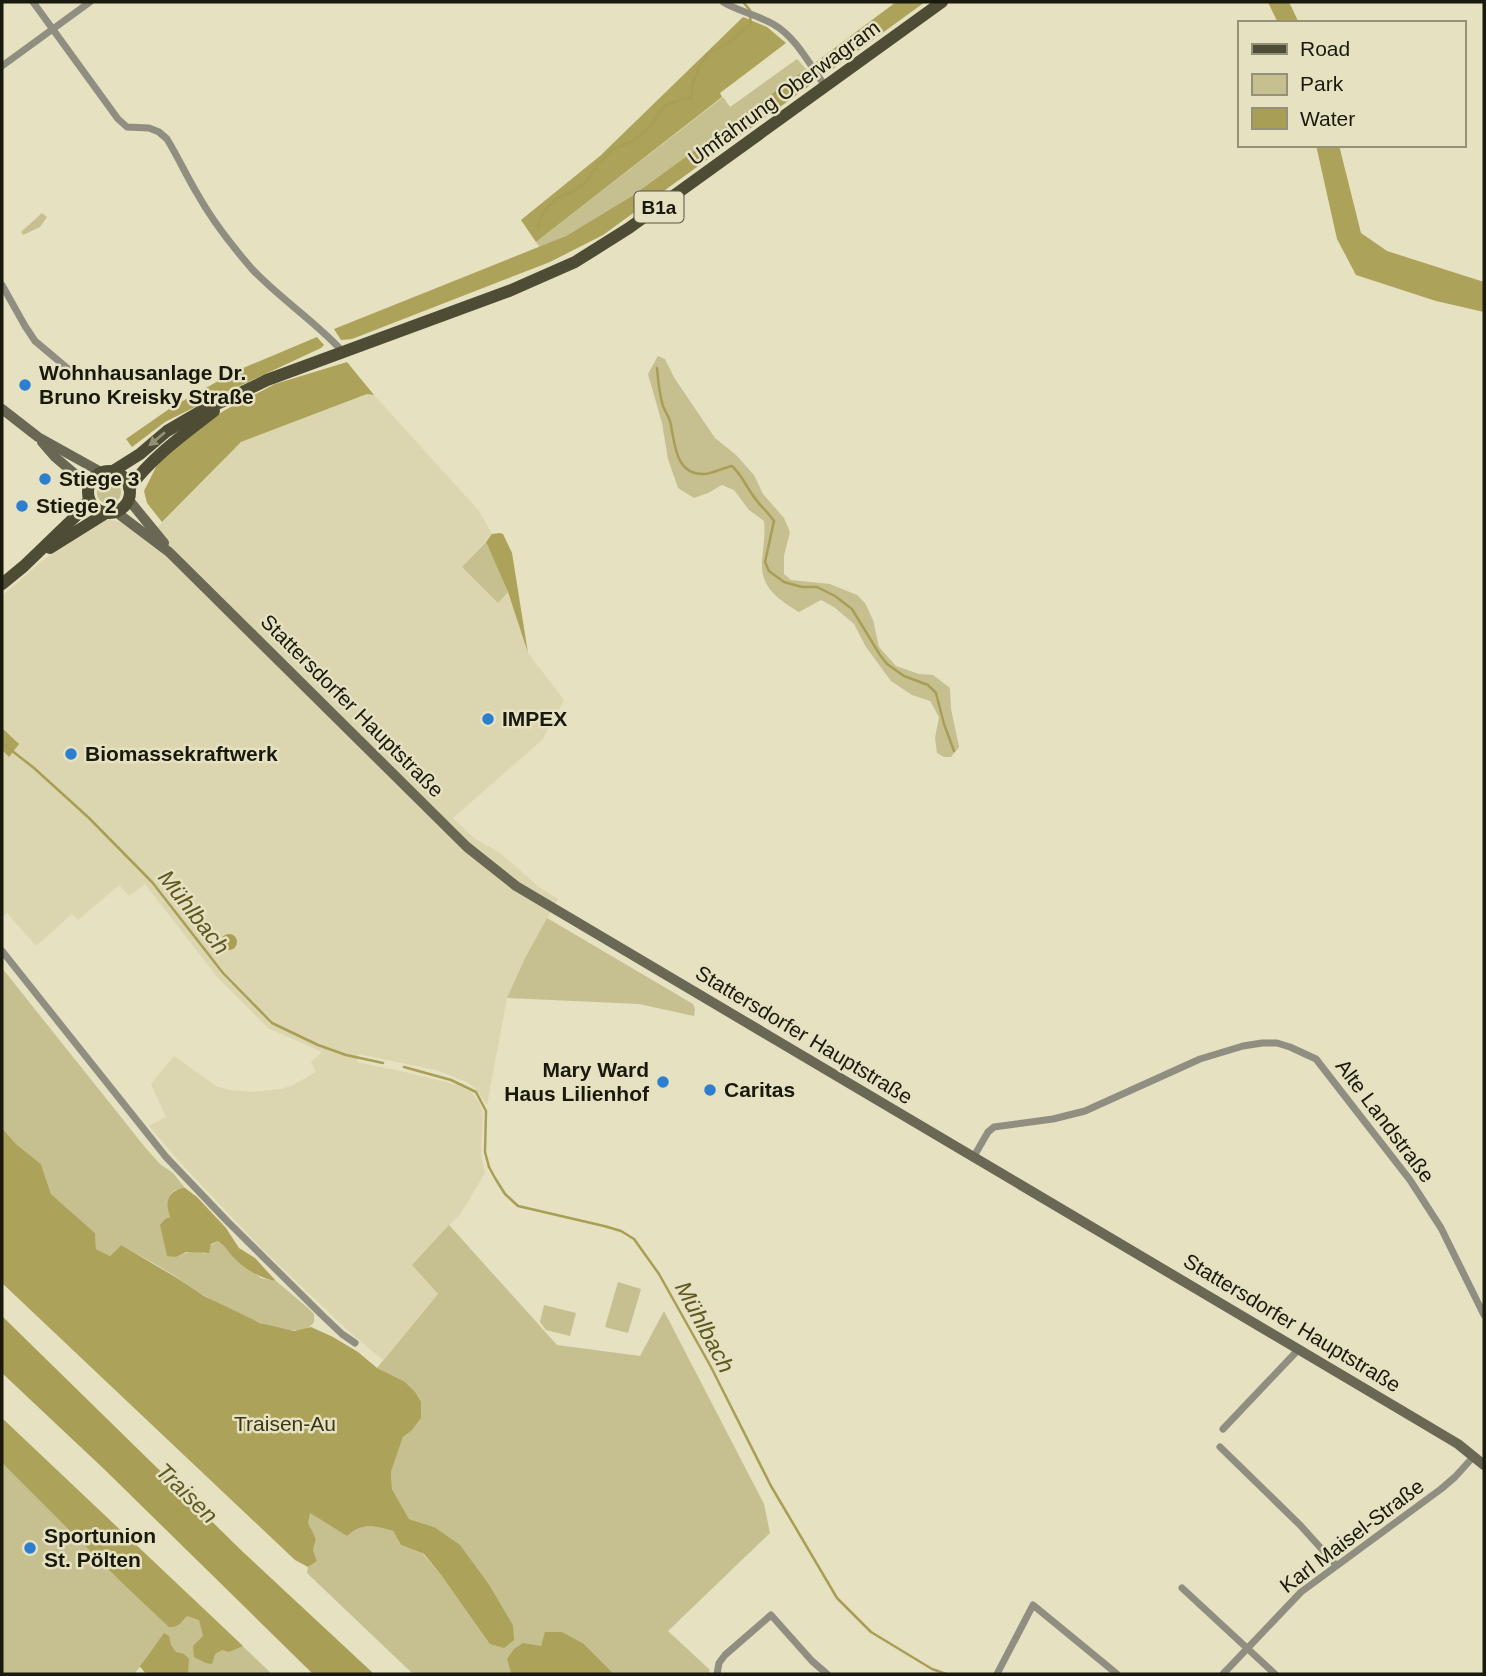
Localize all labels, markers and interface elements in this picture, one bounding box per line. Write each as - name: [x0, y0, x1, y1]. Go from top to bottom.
- street label: Umfahrung Oberwagram: [683, 15, 884, 170]
- legend: [1238, 21, 1465, 147]
- text: Road: [1300, 37, 1350, 60]
- text: Park: [1300, 72, 1344, 95]
- text: Water: [1300, 107, 1355, 130]
- road number: B1a: [634, 192, 684, 223]
- place label: Wohnhausanlage Dr. Bruno Kreisky Straße: [39, 361, 254, 408]
- marker: Wohnhausanlage Dr. Bruno Kreisky Straße: [17, 377, 33, 393]
- one-way arrow: [148, 431, 166, 447]
- place label: Stiege 3: [59, 467, 140, 490]
- marker: Stiege 3: [37, 471, 53, 487]
- place label: Stiege 2: [36, 494, 117, 517]
- marker: Stiege 2: [14, 498, 30, 514]
- street label: Stattersdorfer Hauptstraße: [256, 610, 448, 802]
- place label: IMPEX: [502, 707, 567, 730]
- marker: IMPEX: [480, 711, 496, 727]
- place label: Biomassekraftwerk: [85, 742, 278, 765]
- marker: Biomassekraftwerk: [63, 746, 79, 762]
- water label: Mühlbach: [153, 865, 235, 959]
- street label: Stattersdorfer Hauptstraße: [692, 961, 917, 1108]
- street label: Alte Landstraße: [1332, 1055, 1439, 1187]
- place label: Mary Ward Haus Lilienhof: [504, 1058, 650, 1105]
- marker: Mary Ward Haus Lilienhof: [655, 1074, 671, 1090]
- place label: Caritas: [724, 1078, 795, 1101]
- marker: Caritas: [702, 1082, 718, 1098]
- street label: Stattersdorfer Hauptstraße: [1180, 1249, 1405, 1396]
- water label: Mühlbach: [670, 1277, 740, 1377]
- park label: Traisen-Au: [234, 1412, 336, 1435]
- water label: Traisen: [151, 1458, 223, 1528]
- street label: Karl Maisel-Straße: [1275, 1474, 1428, 1597]
- place label: Sportunion St. Pölten: [44, 1524, 156, 1571]
- marker: Sportunion St. Pölten: [22, 1540, 38, 1556]

